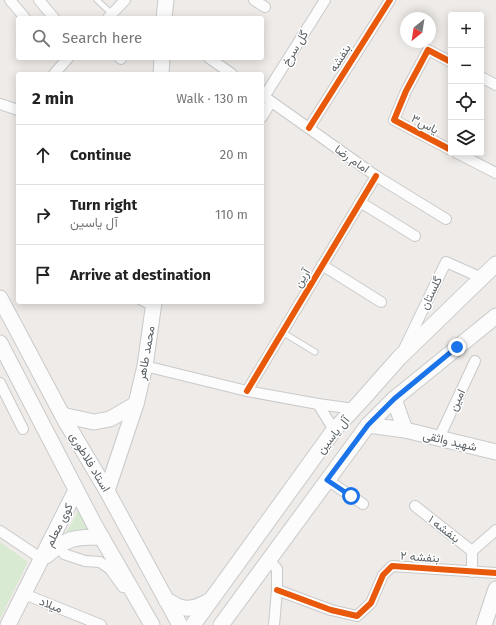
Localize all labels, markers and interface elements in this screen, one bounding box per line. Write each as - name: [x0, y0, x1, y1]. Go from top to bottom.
- north arrow: [400, 12, 436, 48]
- map controls: [448, 12, 484, 156]
- button: +: [448, 12, 484, 48]
- search box: [16, 16, 264, 60]
- icon: search: [30, 27, 52, 49]
- street label: گل سرخ: [279, 28, 313, 69]
- text: Search here: [62, 29, 142, 47]
- street label: بنفشه: [326, 42, 354, 74]
- button: −: [448, 48, 484, 84]
- button: locate: [448, 84, 484, 120]
- text: 2 min: [32, 88, 74, 109]
- text: Walk · 130 m: [176, 91, 248, 106]
- street label: یاس۳: [408, 111, 441, 138]
- button: layers: [448, 120, 484, 156]
- street label: امام رضا: [331, 142, 372, 177]
- icon: ahead: [32, 144, 54, 166]
- text: Continue: [70, 146, 131, 164]
- text: 20 m: [220, 147, 248, 162]
- text: Turn right: [70, 196, 137, 214]
- icon: right: [32, 204, 54, 226]
- text: 110 m: [215, 207, 248, 222]
- text: آل یاسین: [70, 215, 118, 230]
- icon: arrive: [32, 264, 54, 286]
- street label: آرین: [291, 265, 315, 291]
- text: Arrive at destination: [70, 266, 211, 284]
- street label: گلستان: [417, 274, 445, 312]
- street label: محمد طاهر: [134, 325, 159, 382]
- route end: [448, 338, 466, 356]
- street label: امین: [446, 387, 469, 414]
- street label: آل یاسین: [314, 412, 354, 457]
- street label: شهید واثقی: [421, 428, 478, 455]
- street label: استاد فلاطوری: [66, 430, 113, 495]
- route start: [342, 487, 360, 505]
- street label: کوی معلم: [42, 501, 77, 550]
- street label: بنفشه ۱: [425, 512, 463, 546]
- street label: بنفشه ۲: [400, 549, 440, 565]
- street label: میلاد: [37, 594, 65, 616]

